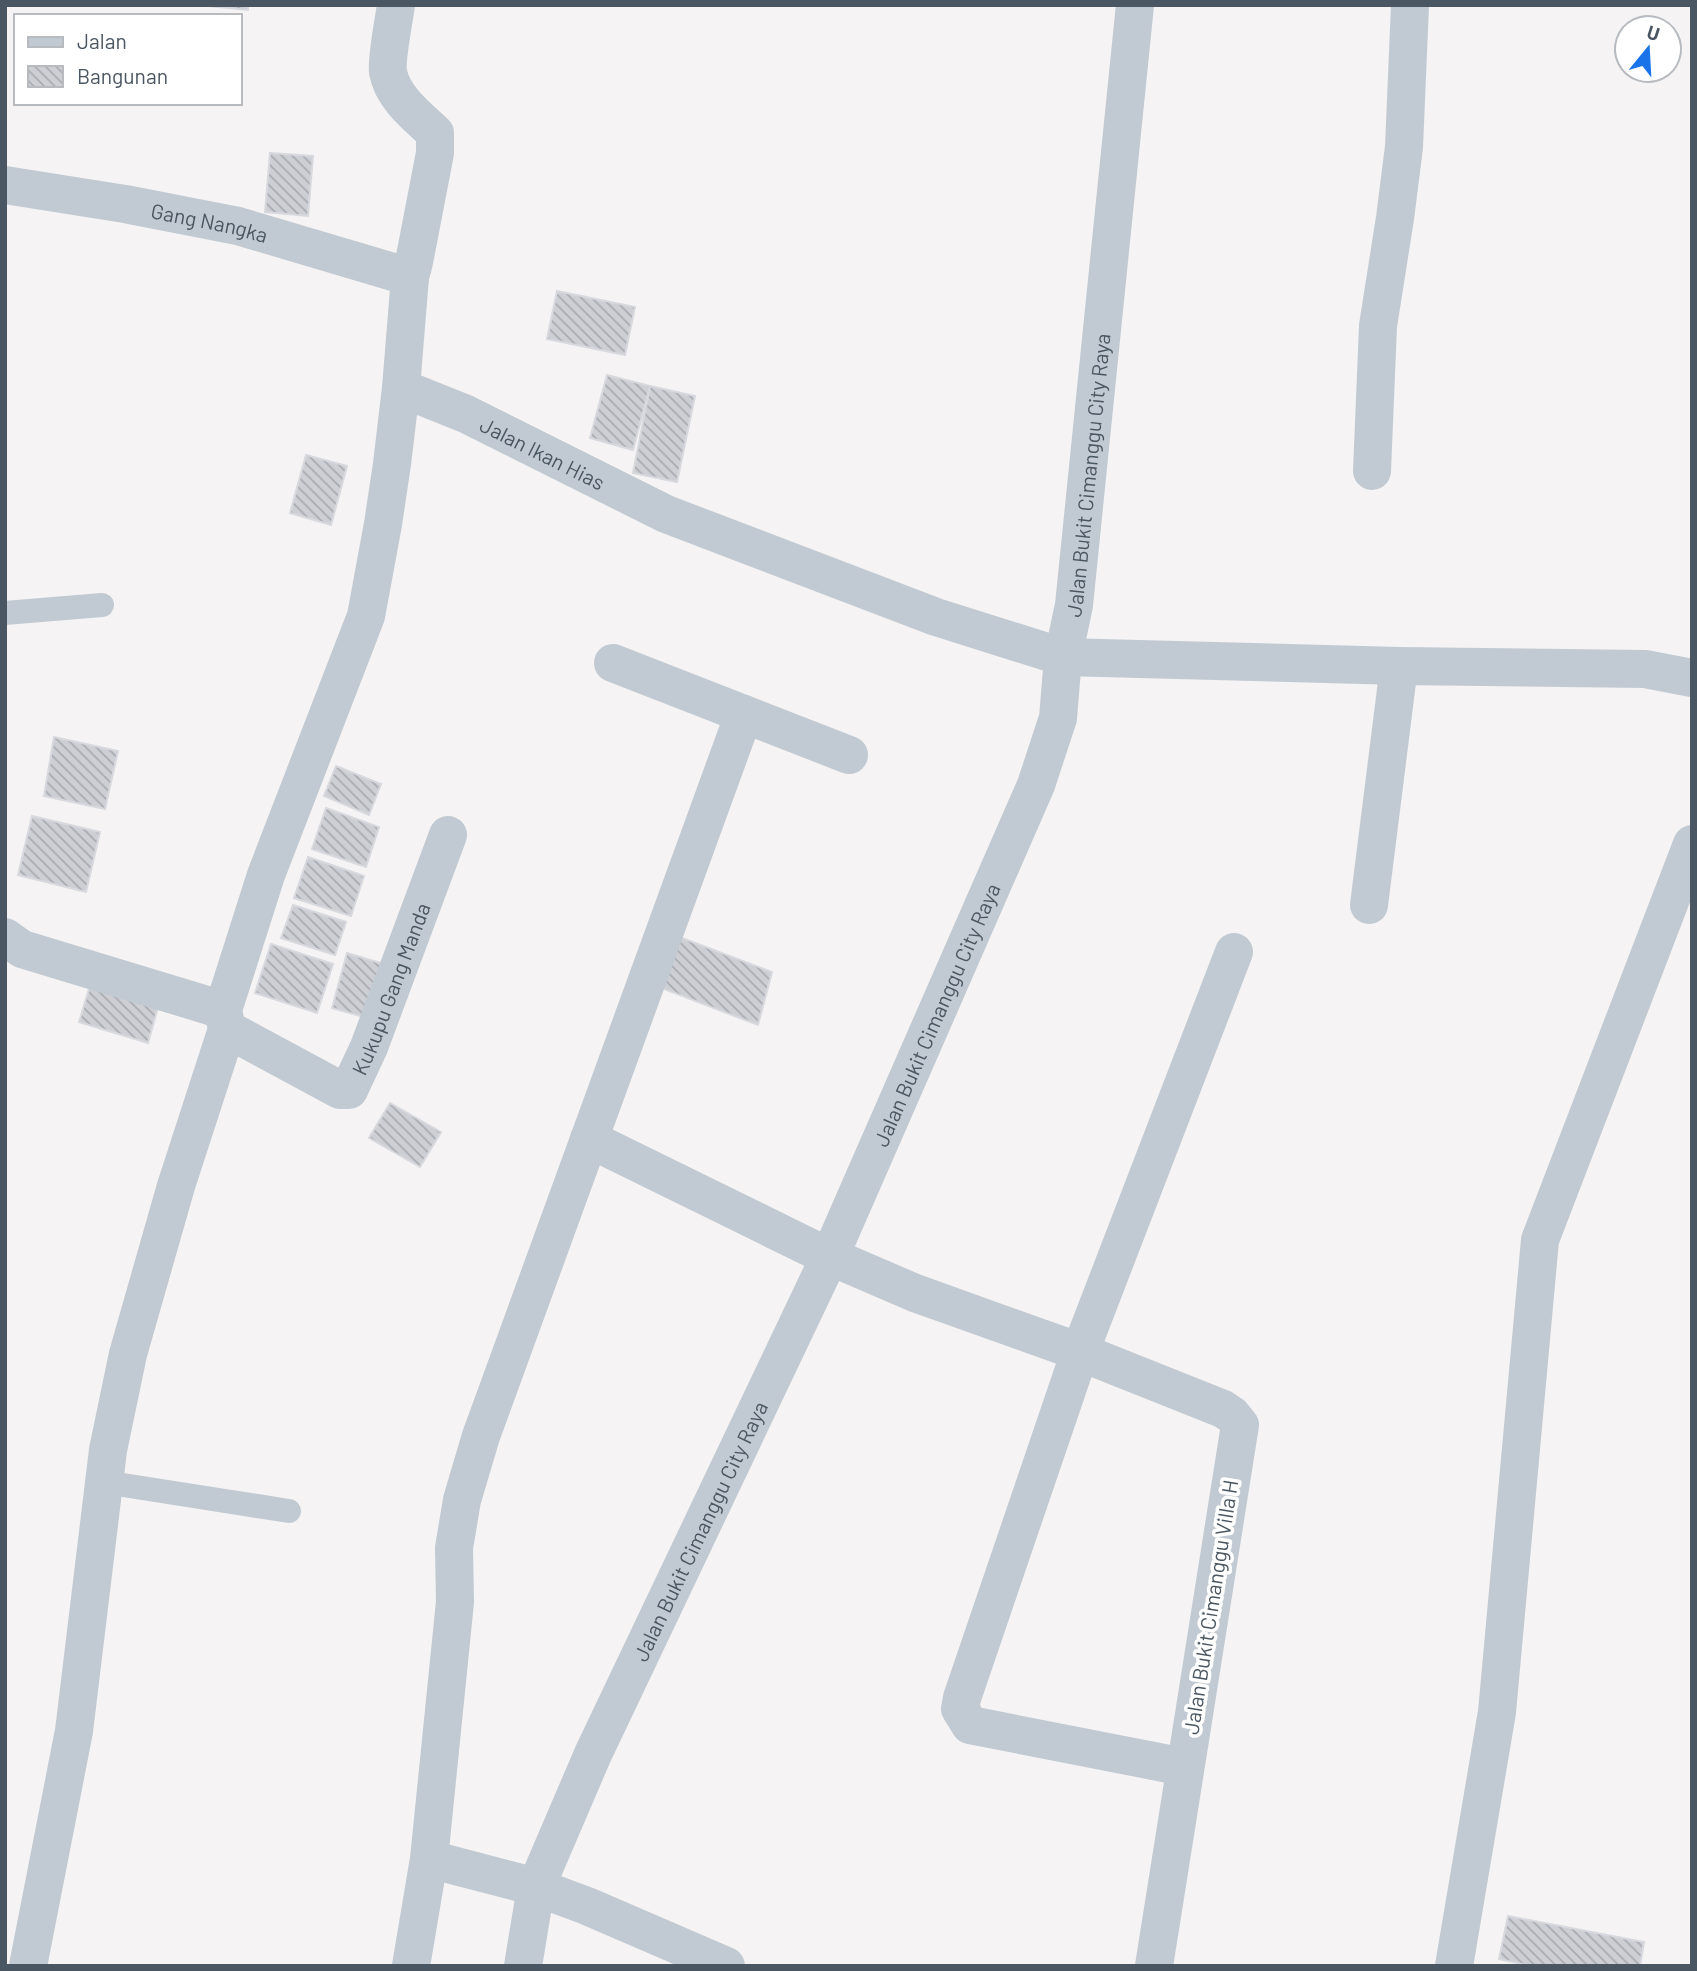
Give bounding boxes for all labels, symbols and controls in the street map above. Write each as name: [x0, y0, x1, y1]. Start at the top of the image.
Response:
legend: [14, 14, 242, 105]
north arrow: [1613, 14, 1683, 84]
text: U: [1644, 20, 1663, 45]
text: Jalan: [77, 28, 127, 53]
text: Bangunan: [77, 63, 168, 88]
street label: Gang Nangka: [149, 197, 271, 247]
street label: Jalan Bukit Cimanggu City Raya: [1059, 332, 1114, 619]
street label: Jalan Ikan Hias: [477, 411, 609, 494]
street label: Jalan Bukit Cimanggu City Raya: [867, 879, 1004, 1150]
street label: Kukupu Gang Manda: [345, 899, 434, 1079]
street label: Jalan Bukit Cimanggu City Raya: [627, 1397, 772, 1665]
street label: Jalan Bukit Cimanggu Villa H: [1178, 1478, 1242, 1736]

